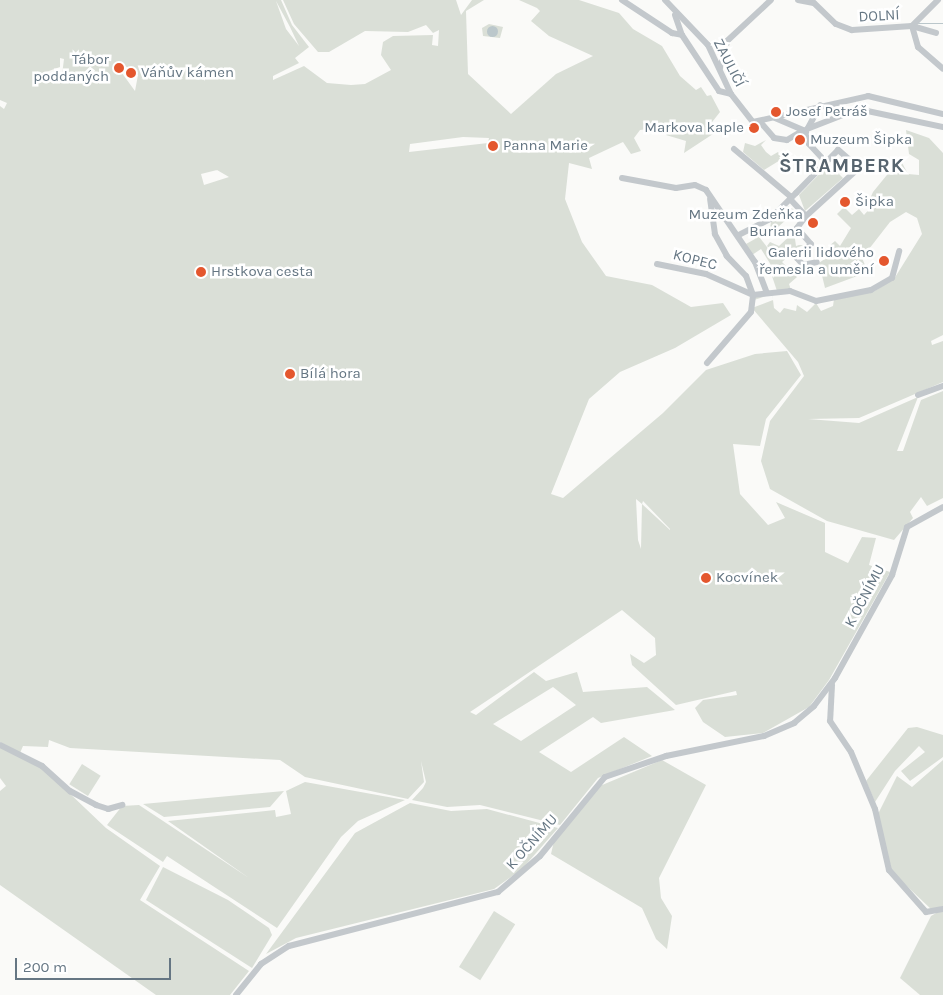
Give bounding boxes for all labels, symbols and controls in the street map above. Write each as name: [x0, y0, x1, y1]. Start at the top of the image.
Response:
street label: DOLNÍ: [858, 6, 900, 26]
street label: ZAULIČÍ: [709, 36, 749, 90]
place label: Tábor poddaných: [33, 50, 109, 85]
marker: Tábor poddaných: [113, 62, 125, 74]
place label: Váňův kámen: [141, 64, 234, 82]
marker: Váňův kámen: [125, 67, 137, 79]
place label: Josef Petráš: [786, 103, 868, 121]
marker: Josef Petráš: [770, 106, 782, 118]
place label: Markova kaple: [644, 119, 744, 137]
marker: Markova kaple: [748, 122, 760, 134]
place label: Muzeum Šipka: [810, 131, 912, 149]
marker: Muzeum Šipka: [794, 134, 806, 146]
place label: Panna Marie: [503, 137, 588, 155]
marker: Panna Marie: [487, 140, 499, 152]
district label: ŠTRAMBERK: [778, 153, 906, 177]
place label: Šipka: [855, 193, 894, 211]
marker: Šipka: [839, 196, 851, 208]
place label: Muzeum Zdeňka Buriana: [688, 205, 803, 240]
marker: Muzeum Zdeňka Buriana: [807, 217, 819, 229]
place label: Galerii lidového řemesla a umění: [759, 243, 874, 278]
street label: KOPEC: [671, 246, 719, 274]
marker: Galerii lidového řemesla a umění: [878, 255, 890, 267]
place label: Hrstkova cesta: [211, 263, 313, 281]
marker: Hrstkova cesta: [195, 266, 207, 278]
place label: Bílá hora: [300, 365, 361, 383]
marker: Bílá hora: [284, 368, 296, 380]
street label: K OČNÍMU: [841, 562, 889, 630]
place label: Kocvínek: [716, 569, 778, 587]
marker: Kocvínek: [700, 572, 712, 584]
street label: K OČNÍMU: [502, 811, 562, 873]
scale bar: [18, 948, 174, 980]
text: 200 m: [23, 958, 67, 976]

